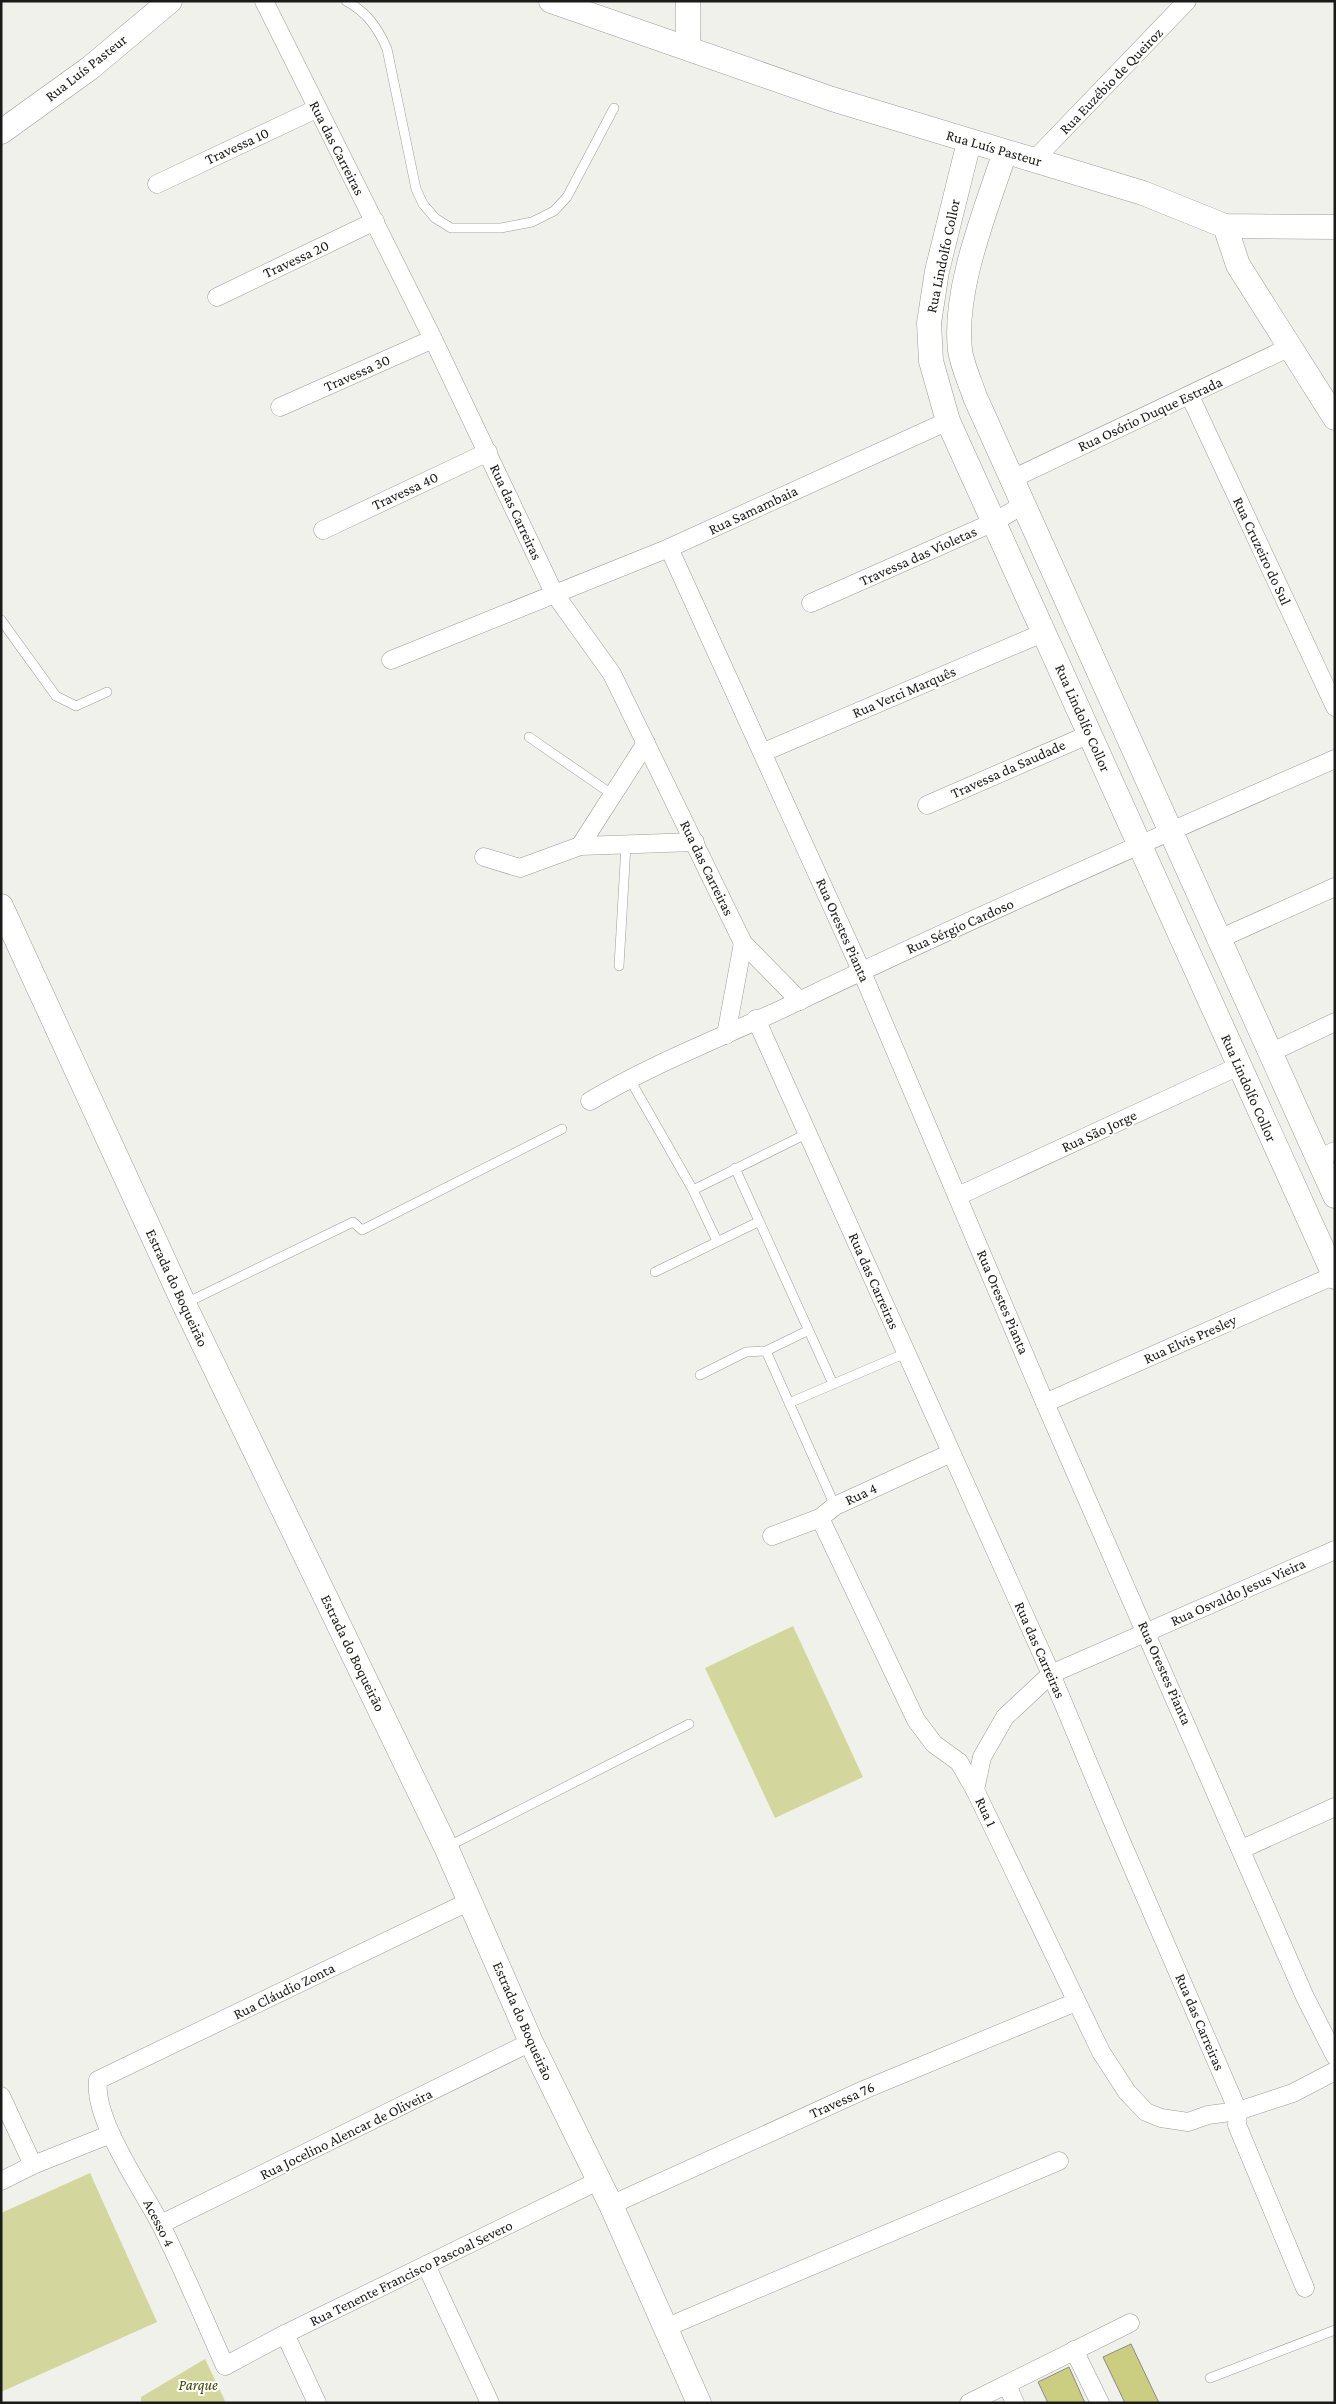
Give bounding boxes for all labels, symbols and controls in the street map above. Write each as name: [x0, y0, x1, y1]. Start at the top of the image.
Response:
street label: Rua Euzébio de Queiroz: [1056, 25, 1166, 137]
street label: Rua Luís Pasteur: [42, 31, 130, 105]
street label: Rua das Carreiras: [306, 98, 368, 198]
street label: Travessa 10: [203, 124, 271, 168]
street label: Rua Luís Pasteur: [944, 127, 1044, 169]
street label: Rua Lindolfo Collor: [923, 197, 963, 314]
street label: Travessa 20: [261, 237, 331, 281]
street label: Travessa 30: [322, 351, 392, 395]
street label: Rua Osório Duque Estrada: [1075, 373, 1225, 455]
street label: Rua das Carreiras: [487, 462, 545, 563]
street label: Travessa 40: [369, 469, 441, 513]
street label: Rua Samambaia: [706, 482, 800, 538]
street label: Rua Cruzeiro do Sul: [1230, 495, 1294, 608]
street label: Travessa das Violetas: [857, 523, 979, 589]
street label: Rua Lindolfo Collor: [1052, 662, 1114, 775]
street label: Rua Verci Marquês: [850, 663, 959, 722]
street label: Travessa da Saudade: [948, 736, 1068, 802]
street label: Rua das Carreiras: [677, 818, 737, 918]
street label: Rua Orestes Pianta: [813, 876, 873, 984]
street label: Rua Sérgio Cardoso: [904, 895, 1016, 958]
street label: Rua Lindolfo Collor: [1218, 1032, 1280, 1145]
street label: Rua São Jorge: [1059, 1107, 1140, 1156]
street label: Estrada do Boqueirão: [142, 1227, 211, 1350]
street label: Rua das Carreiras: [846, 1230, 902, 1332]
street label: Rua Orestes Pianta: [974, 1247, 1032, 1357]
street label: Rua Elvis Presley: [1141, 1311, 1239, 1368]
street label: Rua 4: [842, 1480, 880, 1508]
street label: Rua Osvaldo Jesus Vieira: [1168, 1555, 1308, 1630]
street label: Estrada do Boqueirão: [317, 1592, 388, 1714]
street label: Rua das Carreiras: [1012, 1599, 1068, 1701]
street label: Rua Orestes Pianta: [1135, 1619, 1195, 1727]
street label: Rua 1: [972, 1795, 1000, 1829]
street label: Estrada do Boqueirão: [489, 1959, 556, 2083]
street label: Rua Cláudio Zonta: [231, 1960, 337, 2022]
street label: Rua das Carreiras: [1172, 1971, 1228, 2073]
street label: Travessa 76: [807, 2079, 877, 2121]
street label: Rua Jocelino Alencar de Oliveira: [257, 2085, 435, 2184]
street label: Acesso 4: [140, 2197, 178, 2249]
street label: Rua Tenente Francisco Pascoal Severo: [307, 2217, 515, 2329]
park label: Parque: [178, 2377, 218, 2394]

